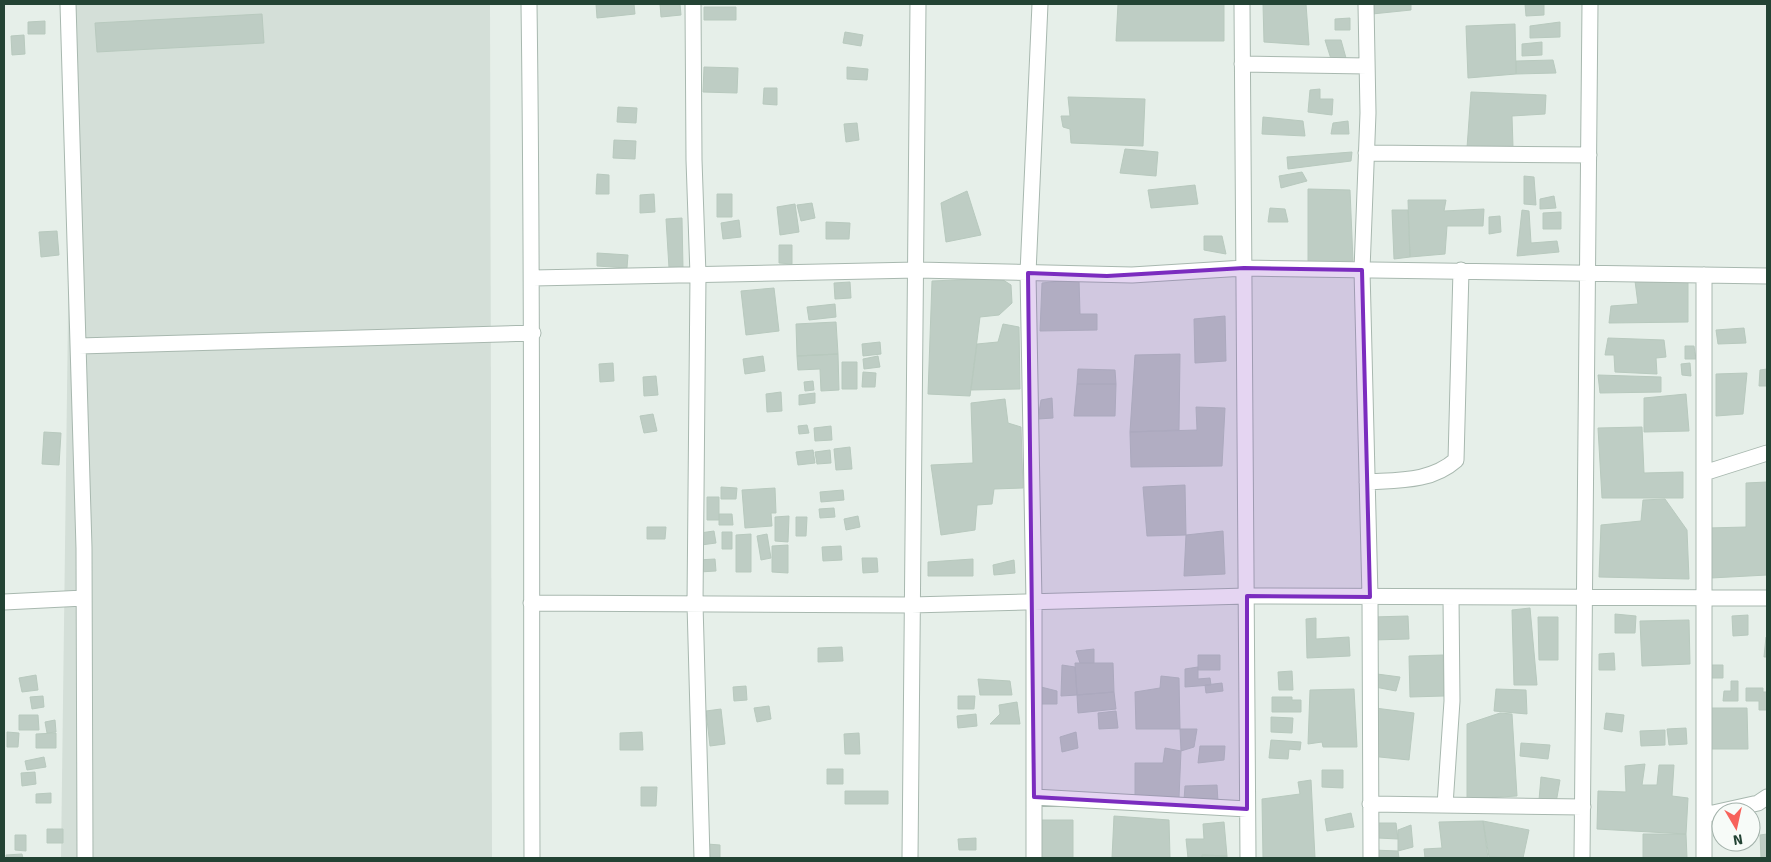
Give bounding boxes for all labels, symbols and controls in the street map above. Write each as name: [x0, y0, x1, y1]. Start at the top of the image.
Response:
north arrow: [1711, 802, 1761, 852]
text: N: [1732, 830, 1744, 849]

